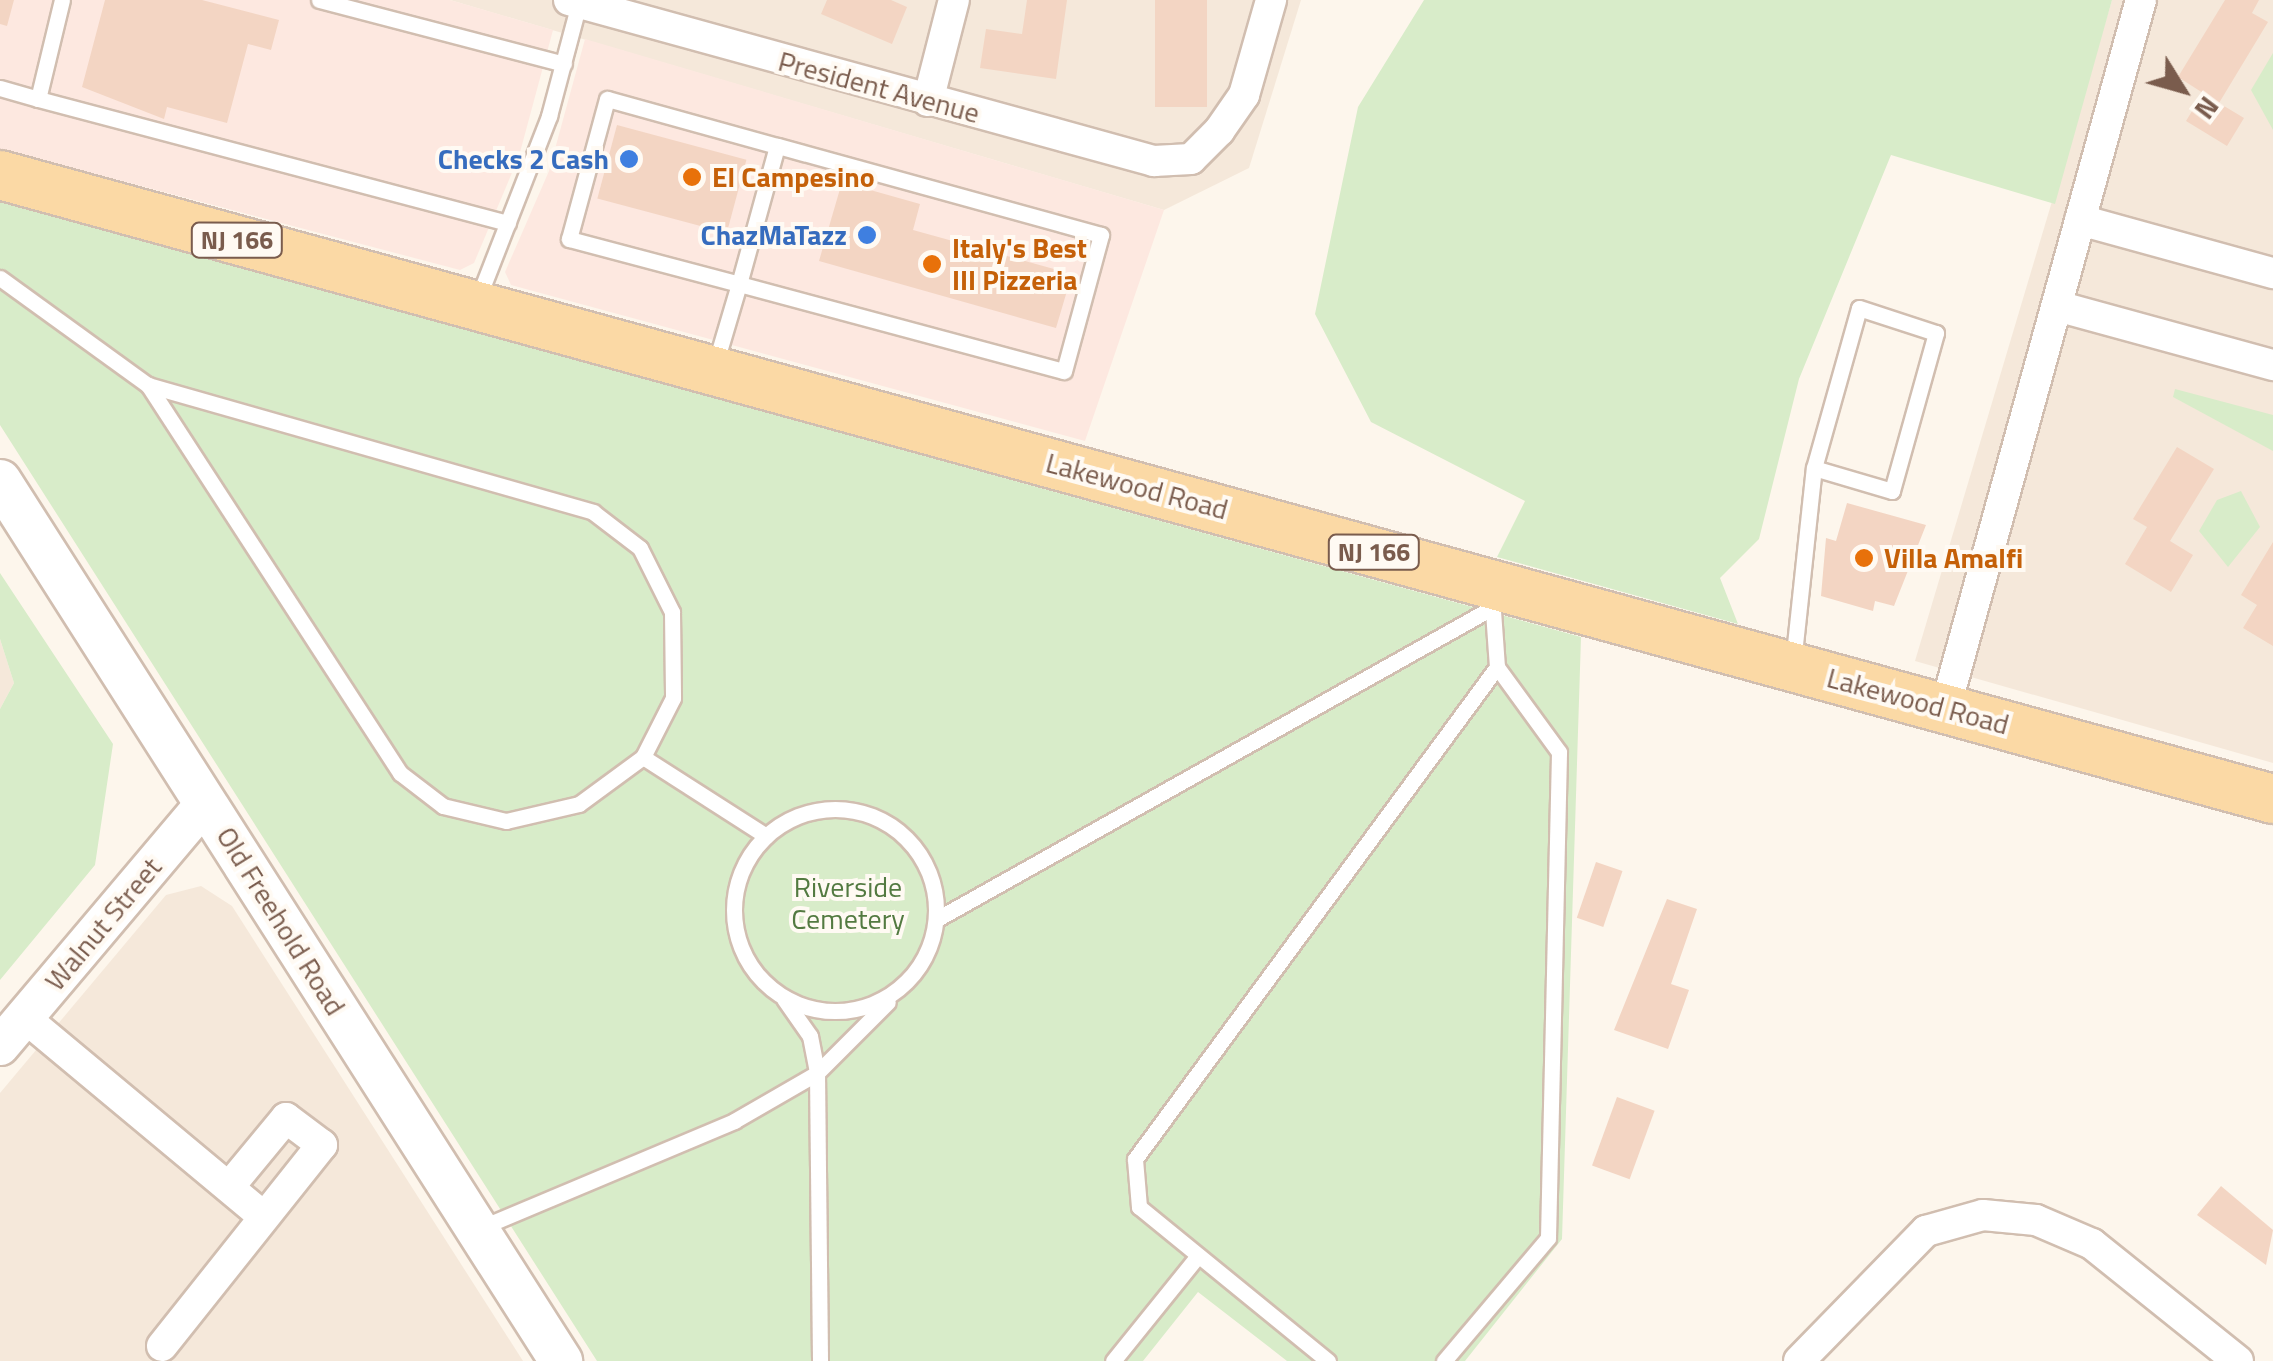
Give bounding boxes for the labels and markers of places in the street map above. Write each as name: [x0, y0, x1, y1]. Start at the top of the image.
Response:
place label: Checks 2 Cash: [438, 142, 609, 176]
marker: Checks 2 Cash: [618, 148, 640, 170]
place label: El Campesino: [712, 160, 875, 194]
marker: El Campesino: [681, 166, 703, 188]
place label: ChazMaTazz: [700, 218, 847, 252]
marker: ChazMaTazz: [856, 224, 878, 246]
place label: Italy's Best III Pizzeria: [952, 231, 1087, 297]
marker: Italy's Best III Pizzeria: [921, 253, 943, 275]
place label: Villa Amalfi: [1884, 541, 2023, 575]
marker: Villa Amalfi: [1853, 547, 1875, 569]

